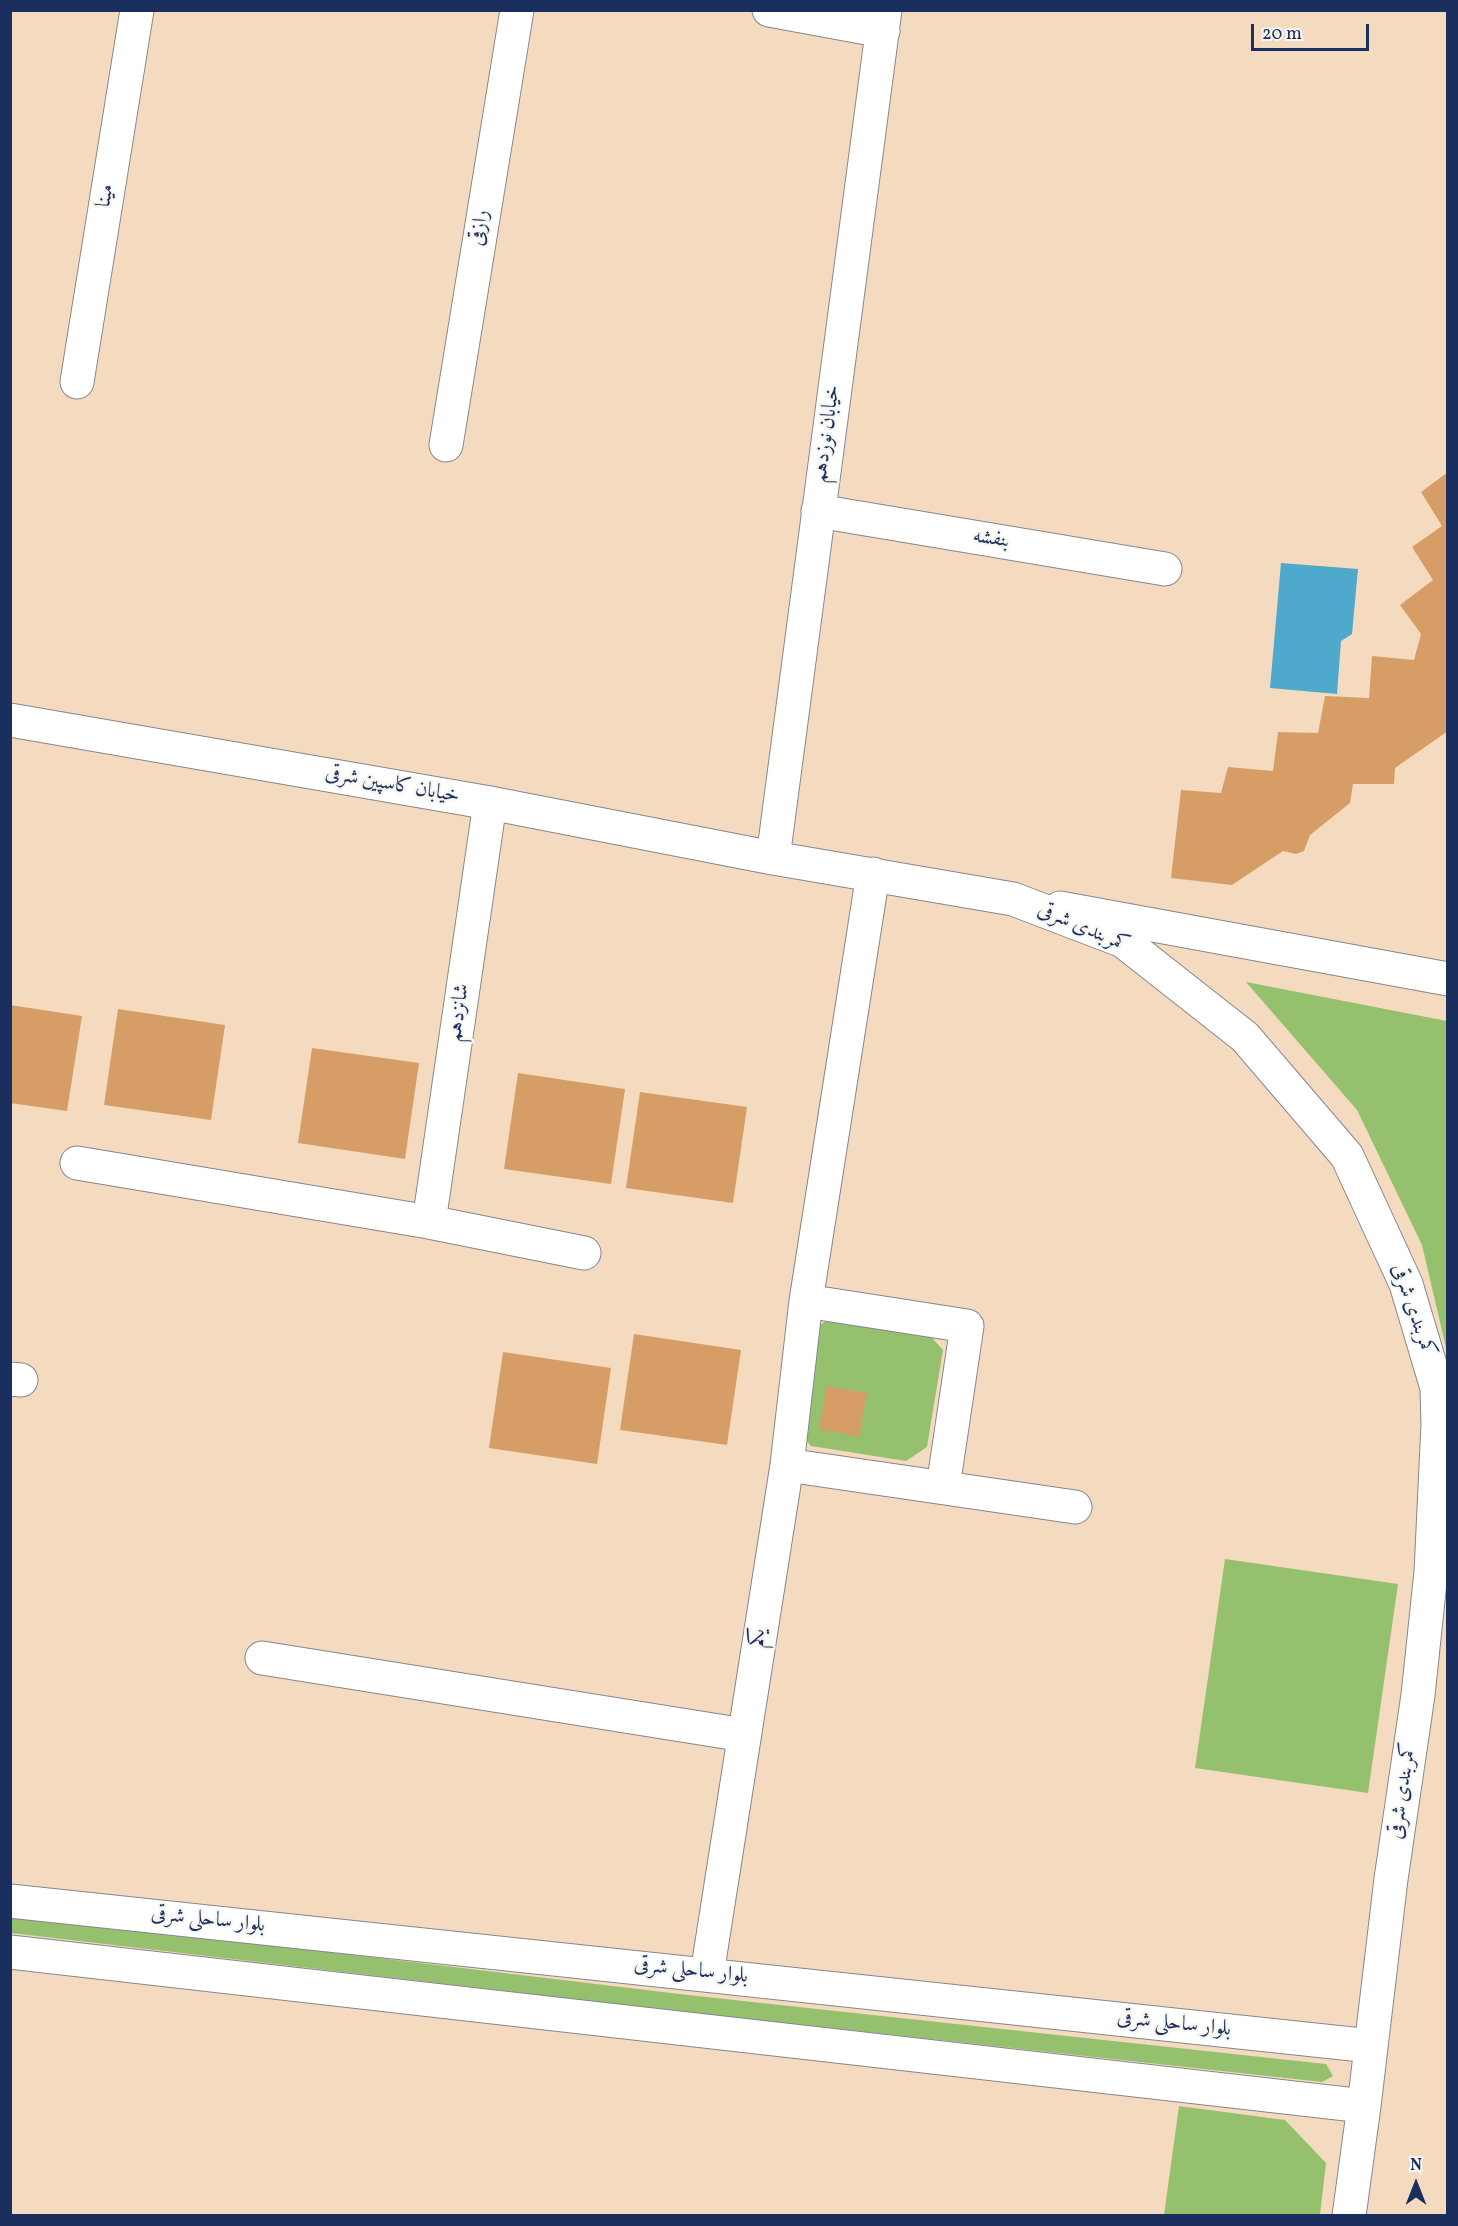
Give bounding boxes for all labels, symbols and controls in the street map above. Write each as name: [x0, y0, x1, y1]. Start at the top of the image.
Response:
scale bar: [1254, 12, 1372, 50]
text: 20 m: [1262, 22, 1302, 47]
street label: مینا: [93, 183, 121, 209]
street label: رازقی: [466, 208, 496, 248]
street label: خیابان نوزدهم: [809, 384, 847, 484]
street label: بنفشه: [971, 525, 1011, 555]
street label: خیابان کاسپین شرقی: [323, 762, 461, 810]
street label: کمربندی شرقی: [1033, 898, 1133, 960]
street label: شانزدهم: [443, 982, 477, 1044]
street label: کمربندی شرقی: [1384, 1261, 1440, 1361]
street label: یکم: [745, 1627, 773, 1649]
street label: کمربندی شرقی: [1385, 1741, 1423, 1841]
street label: بلوار ساحلی شرقی: [150, 1902, 266, 1940]
street label: بلوار ساحلی شرقی: [633, 1953, 749, 1991]
street label: بلوار ساحلی شرقی: [1116, 2006, 1232, 2044]
north arrow: [1386, 2154, 1446, 2214]
text: N: [1410, 2155, 1422, 2177]

